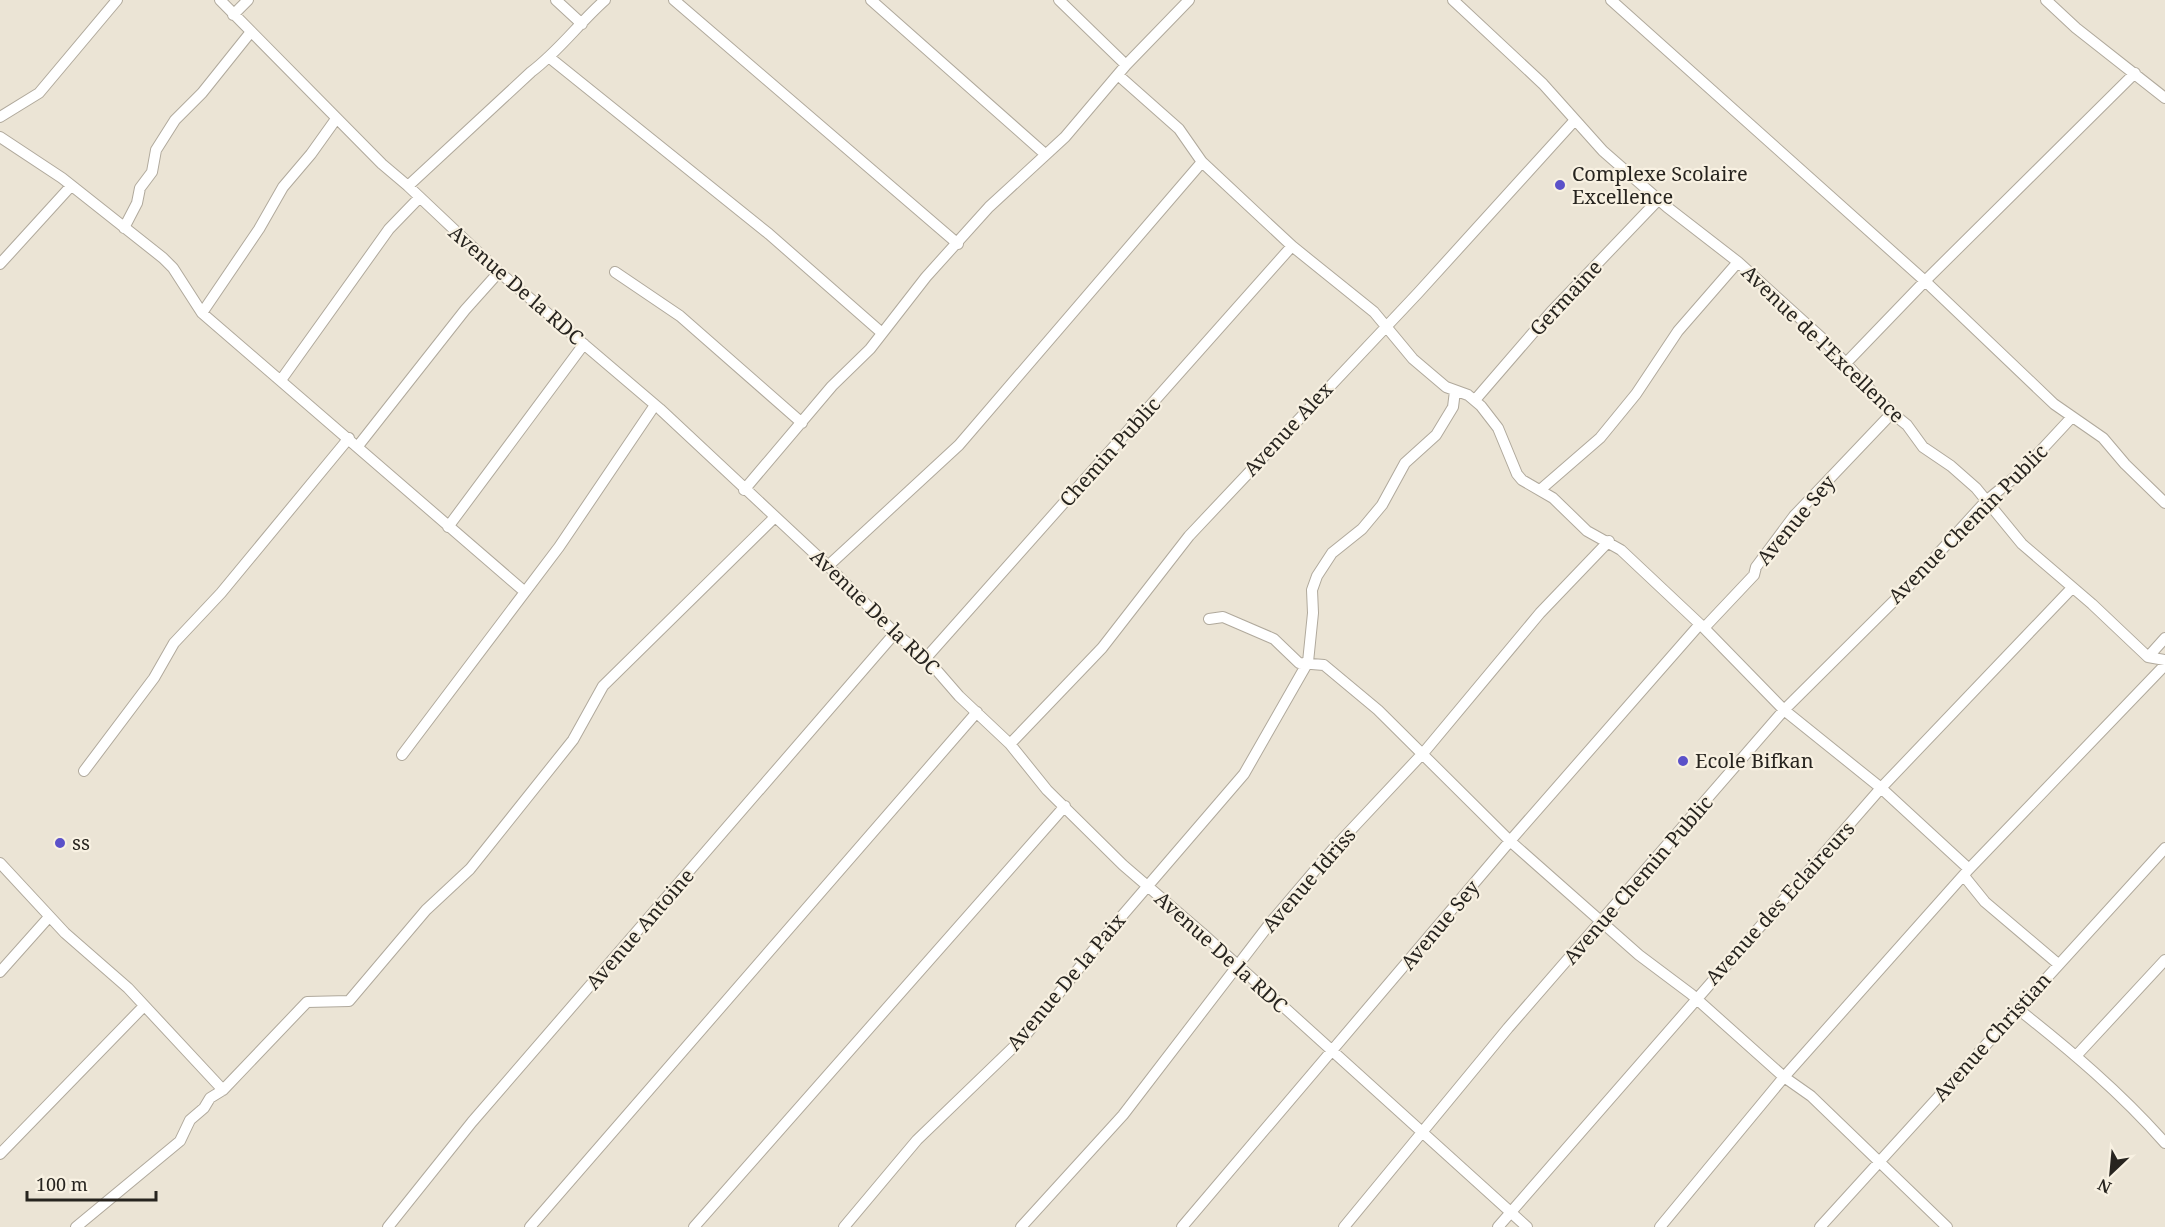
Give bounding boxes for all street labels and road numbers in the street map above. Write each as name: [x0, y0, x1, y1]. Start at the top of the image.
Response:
street label: Avenue De la RDC: [443, 219, 589, 350]
street label: Germaine: [1524, 254, 1608, 341]
street label: Avenue de l'Excellence: [1736, 259, 1911, 429]
street label: Avenue Alex: [1237, 376, 1338, 481]
street label: Chemin Public: [1053, 391, 1166, 512]
street label: Avenue Chemin Public: [1882, 438, 2053, 609]
street label: Avenue Sey: [1750, 469, 1842, 570]
street label: Avenue De la RDC: [805, 543, 946, 680]
street label: Avenue Chemin Public: [1557, 789, 1719, 970]
street label: Avenue des Eclaireurs: [1699, 815, 1860, 990]
street label: Avenue Idriss: [1256, 822, 1362, 938]
street label: Avenue Antoine: [579, 862, 700, 995]
street label: Avenue Sey: [1394, 874, 1486, 975]
street label: Avenue De la RDC: [1149, 885, 1293, 1018]
street label: Avenue De la Paix: [1000, 907, 1131, 1056]
street label: Avenue Christian: [1927, 967, 2057, 1107]

